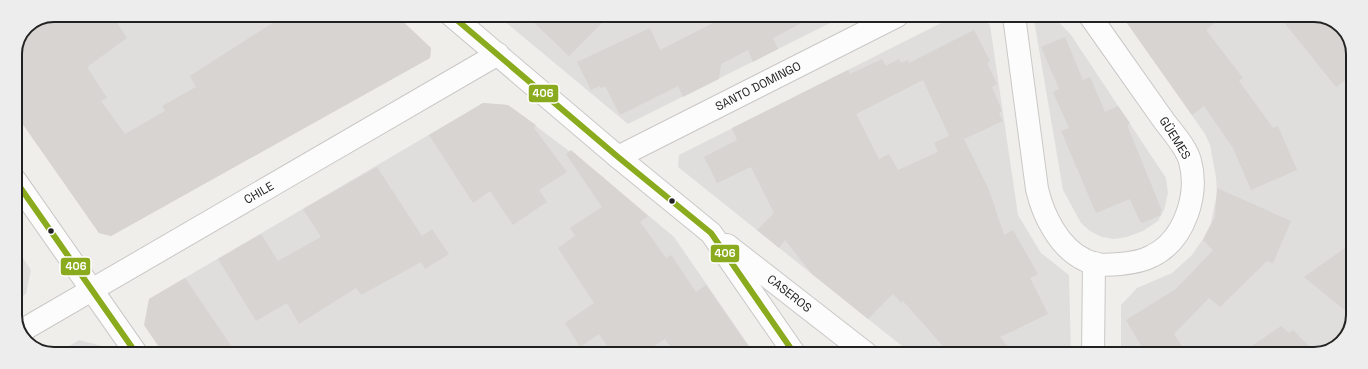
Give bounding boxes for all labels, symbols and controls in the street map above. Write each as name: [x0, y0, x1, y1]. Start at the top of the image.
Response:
street label: SANTO DOMINGO: [713, 58, 804, 115]
line badge: 406: [528, 84, 559, 103]
text: 406: [533, 86, 554, 100]
street label: GÜEMES: [1156, 114, 1194, 162]
street label: CHILE: [241, 178, 277, 208]
unlabelled marker: [667, 196, 677, 206]
unlabelled marker: [46, 226, 56, 236]
line badge: 406: [710, 244, 740, 263]
text: 406: [715, 246, 736, 260]
line badge: 406: [60, 257, 91, 276]
text: 406: [66, 259, 87, 273]
street label: CASEROS: [764, 271, 815, 316]

